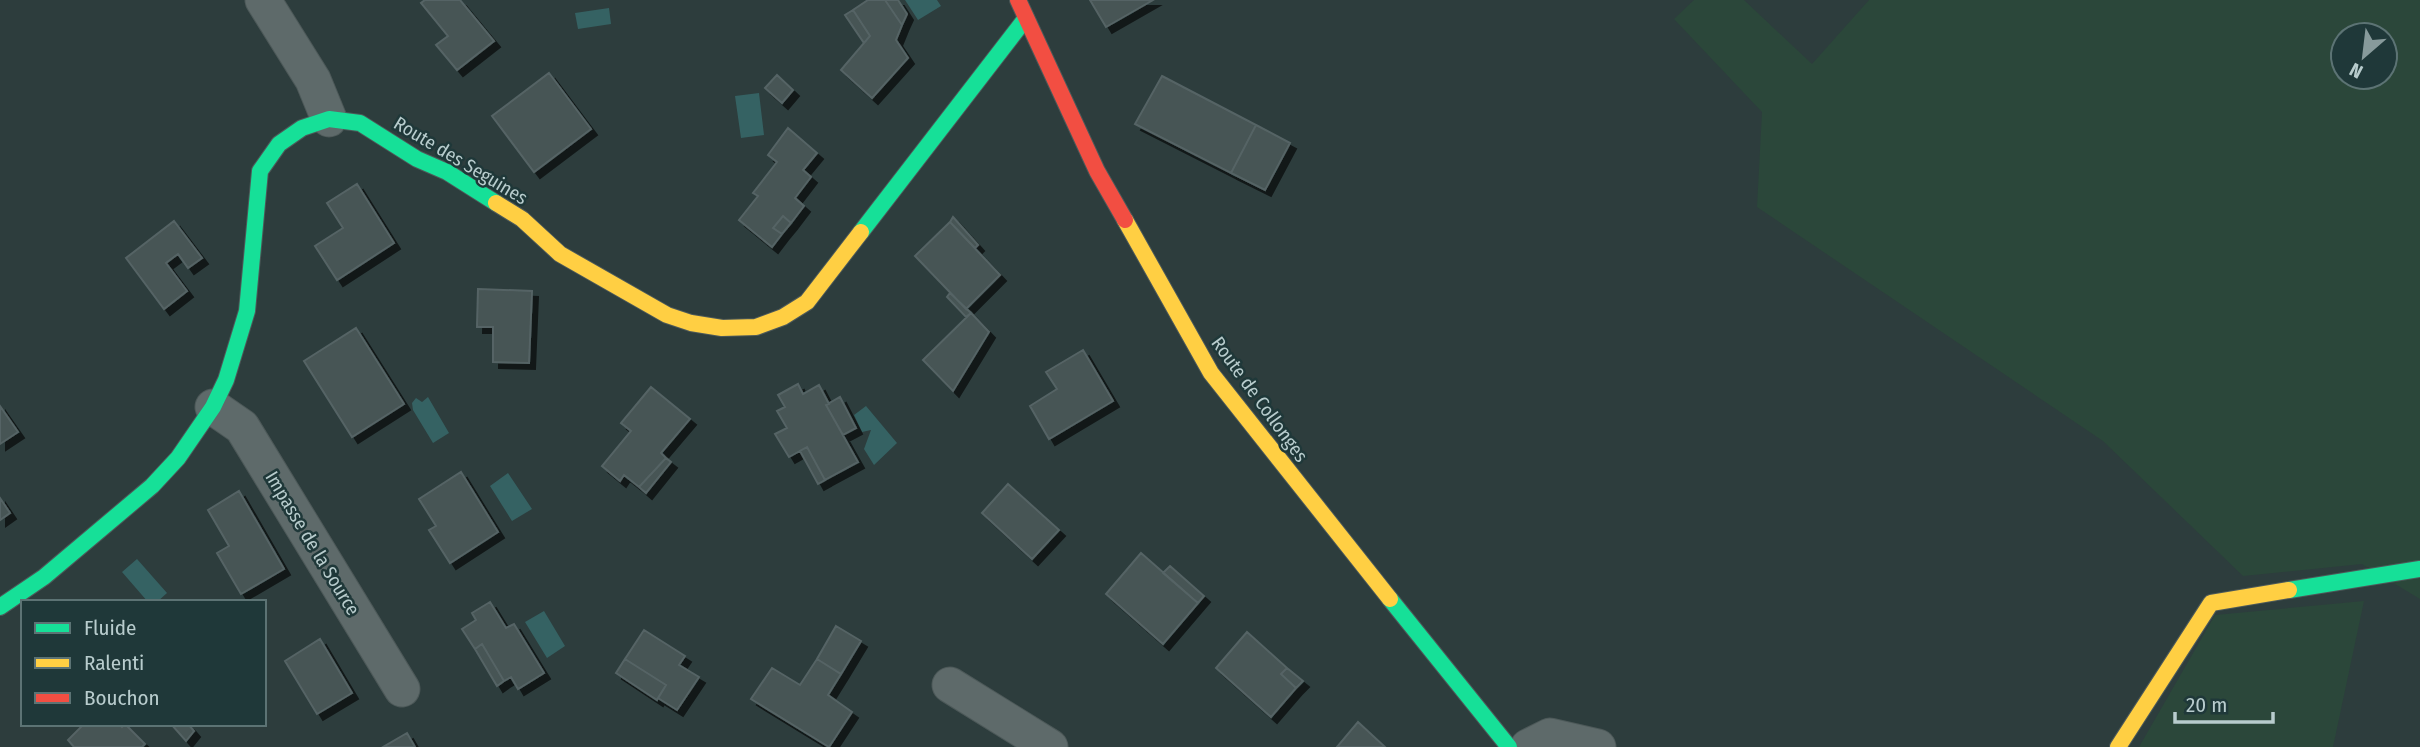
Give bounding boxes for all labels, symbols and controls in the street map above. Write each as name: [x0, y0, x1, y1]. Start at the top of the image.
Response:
north arrow: [2329, 21, 2399, 91]
text: N: [2346, 58, 2367, 83]
street label: Route des Seguines: [390, 112, 532, 209]
street label: Route de Collonges: [1206, 332, 1313, 466]
street label: Impasse de la Source: [260, 467, 365, 619]
legend: [21, 600, 266, 726]
text: Fluide: [84, 615, 136, 641]
text: Ralenti: [84, 650, 144, 676]
scale bar: [2175, 680, 2273, 724]
text: Bouchon: [84, 685, 160, 711]
text: 20 m: [2186, 692, 2227, 718]

